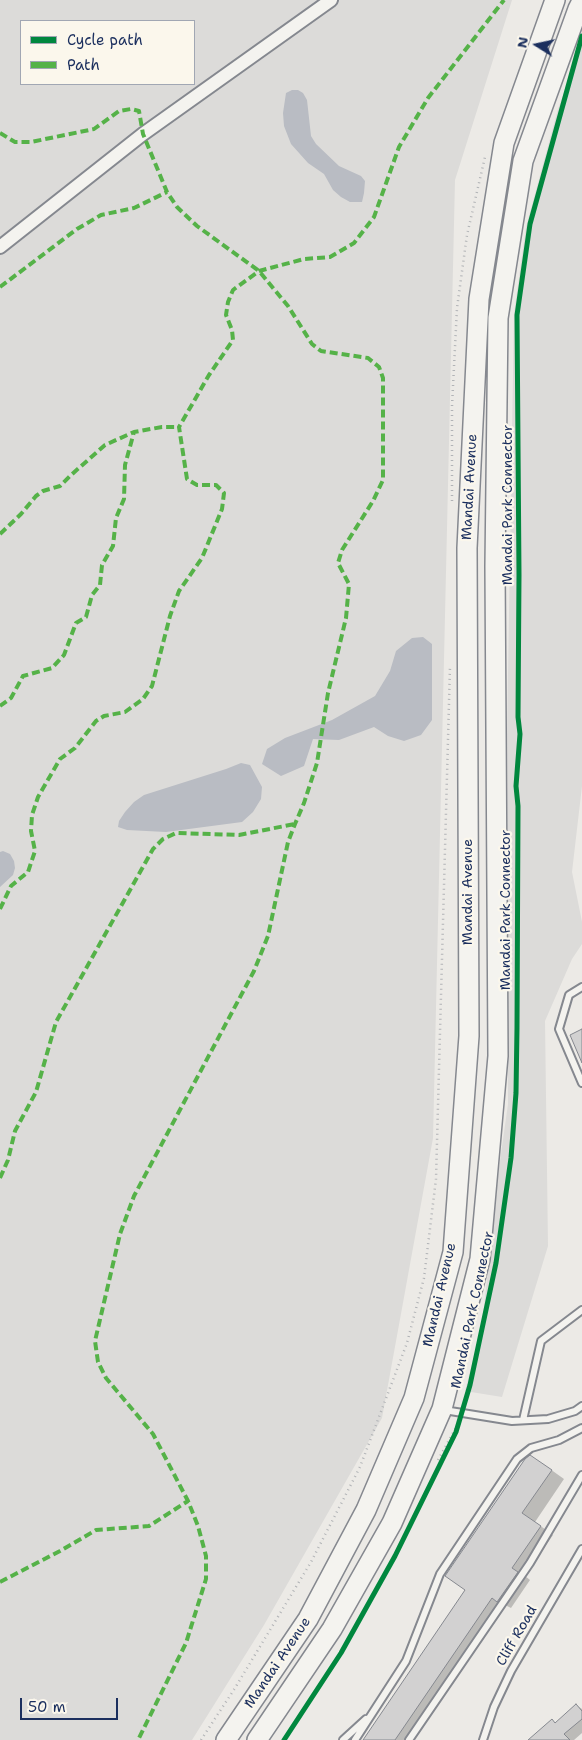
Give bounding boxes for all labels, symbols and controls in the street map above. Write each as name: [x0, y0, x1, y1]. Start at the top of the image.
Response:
legend: [20, 20, 195, 85]
north arrow: [512, 20, 562, 70]
text: Cycle path: [67, 30, 143, 50]
text: N: [512, 35, 532, 49]
text: Path: [67, 55, 100, 75]
street label: Mandai Park Connector: [500, 425, 516, 585]
street label: Mandai Avenue: [459, 433, 481, 541]
street label: Mandai Park Connector: [498, 830, 514, 990]
street label: Mandai Avenue: [460, 839, 476, 945]
street label: Mandai Park Connector: [448, 1230, 498, 1390]
street label: Mandai Avenue: [420, 1241, 460, 1349]
street label: Cliff Road: [493, 1603, 541, 1669]
street label: Mandai Avenue: [241, 1614, 315, 1712]
scale bar: [22, 1688, 120, 1720]
text: 50 m: [28, 1697, 66, 1717]

